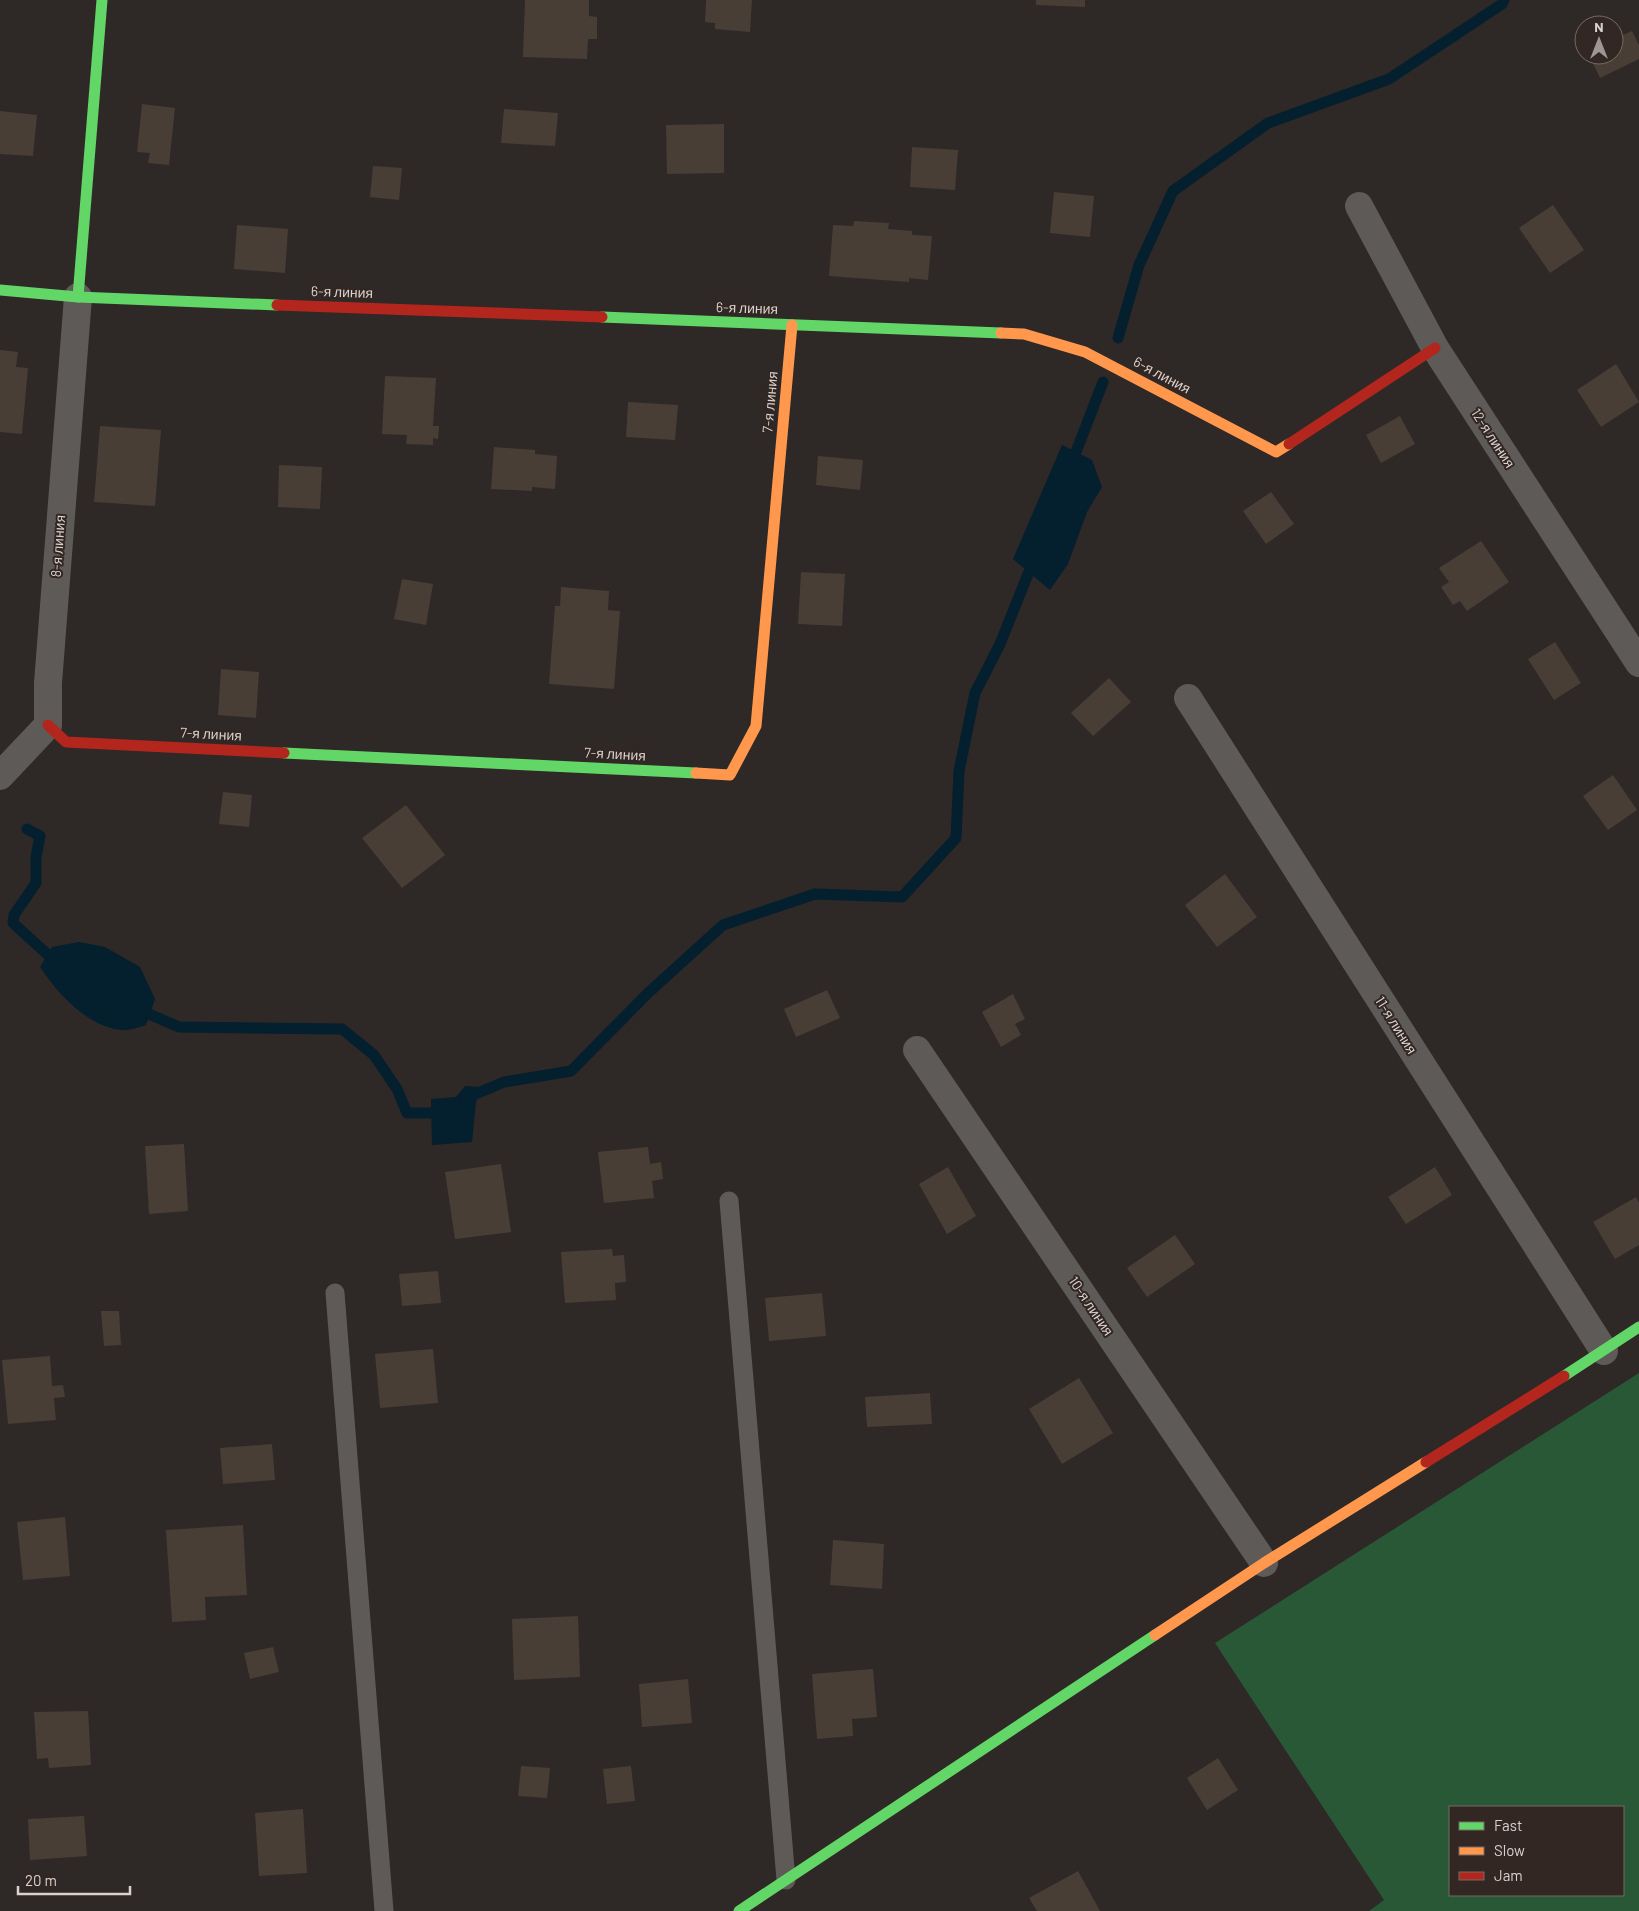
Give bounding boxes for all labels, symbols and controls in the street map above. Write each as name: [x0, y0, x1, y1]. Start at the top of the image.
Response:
north arrow: [1574, 15, 1624, 65]
text: N: [1594, 18, 1604, 35]
street label: 6-я линия: [311, 282, 373, 301]
street label: 6-я линия: [716, 298, 778, 317]
street label: 6-я линия: [1131, 352, 1194, 397]
street label: 7-я линия: [758, 371, 781, 433]
street label: 12-я линия: [1468, 405, 1519, 471]
street label: 8-я линия: [47, 514, 68, 578]
street label: 7-я линия: [180, 723, 242, 744]
street label: 7-я линия: [584, 743, 646, 764]
street label: 11-я линия: [1372, 993, 1421, 1057]
street label: 10-я линия: [1065, 1273, 1117, 1339]
legend: [1449, 1806, 1624, 1896]
text: Fast: [1494, 1816, 1522, 1834]
text: Slow: [1494, 1841, 1525, 1859]
scale bar: [18, 1864, 130, 1896]
text: Jam: [1494, 1866, 1523, 1884]
text: 20 m: [25, 1871, 57, 1889]

